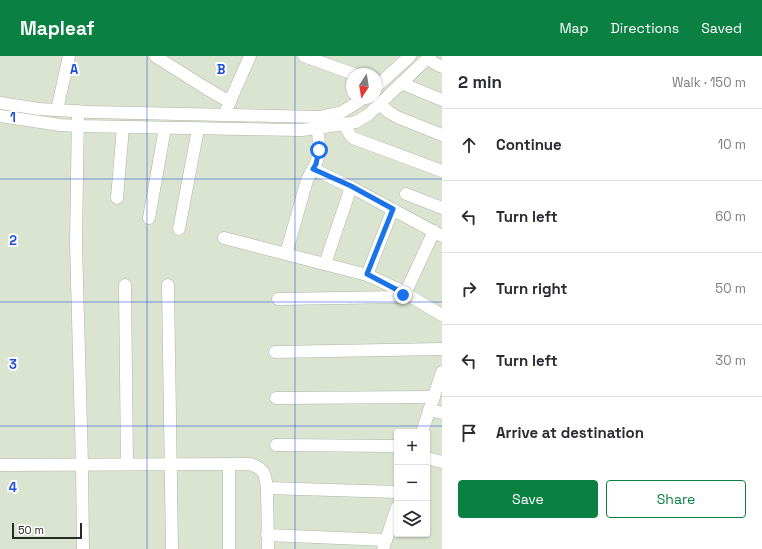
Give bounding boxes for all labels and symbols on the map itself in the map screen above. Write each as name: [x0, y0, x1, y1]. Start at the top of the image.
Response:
text: A: [70, 61, 79, 78]
text: B: [217, 61, 226, 78]
north arrow: [346, 68, 382, 104]
text: 1: [10, 109, 16, 126]
route start: [310, 141, 328, 159]
text: 2: [9, 232, 17, 249]
route end: [394, 286, 412, 304]
text: 3: [9, 356, 17, 373]
text: 4: [9, 479, 17, 496]
scale bar: [12, 521, 82, 540]

